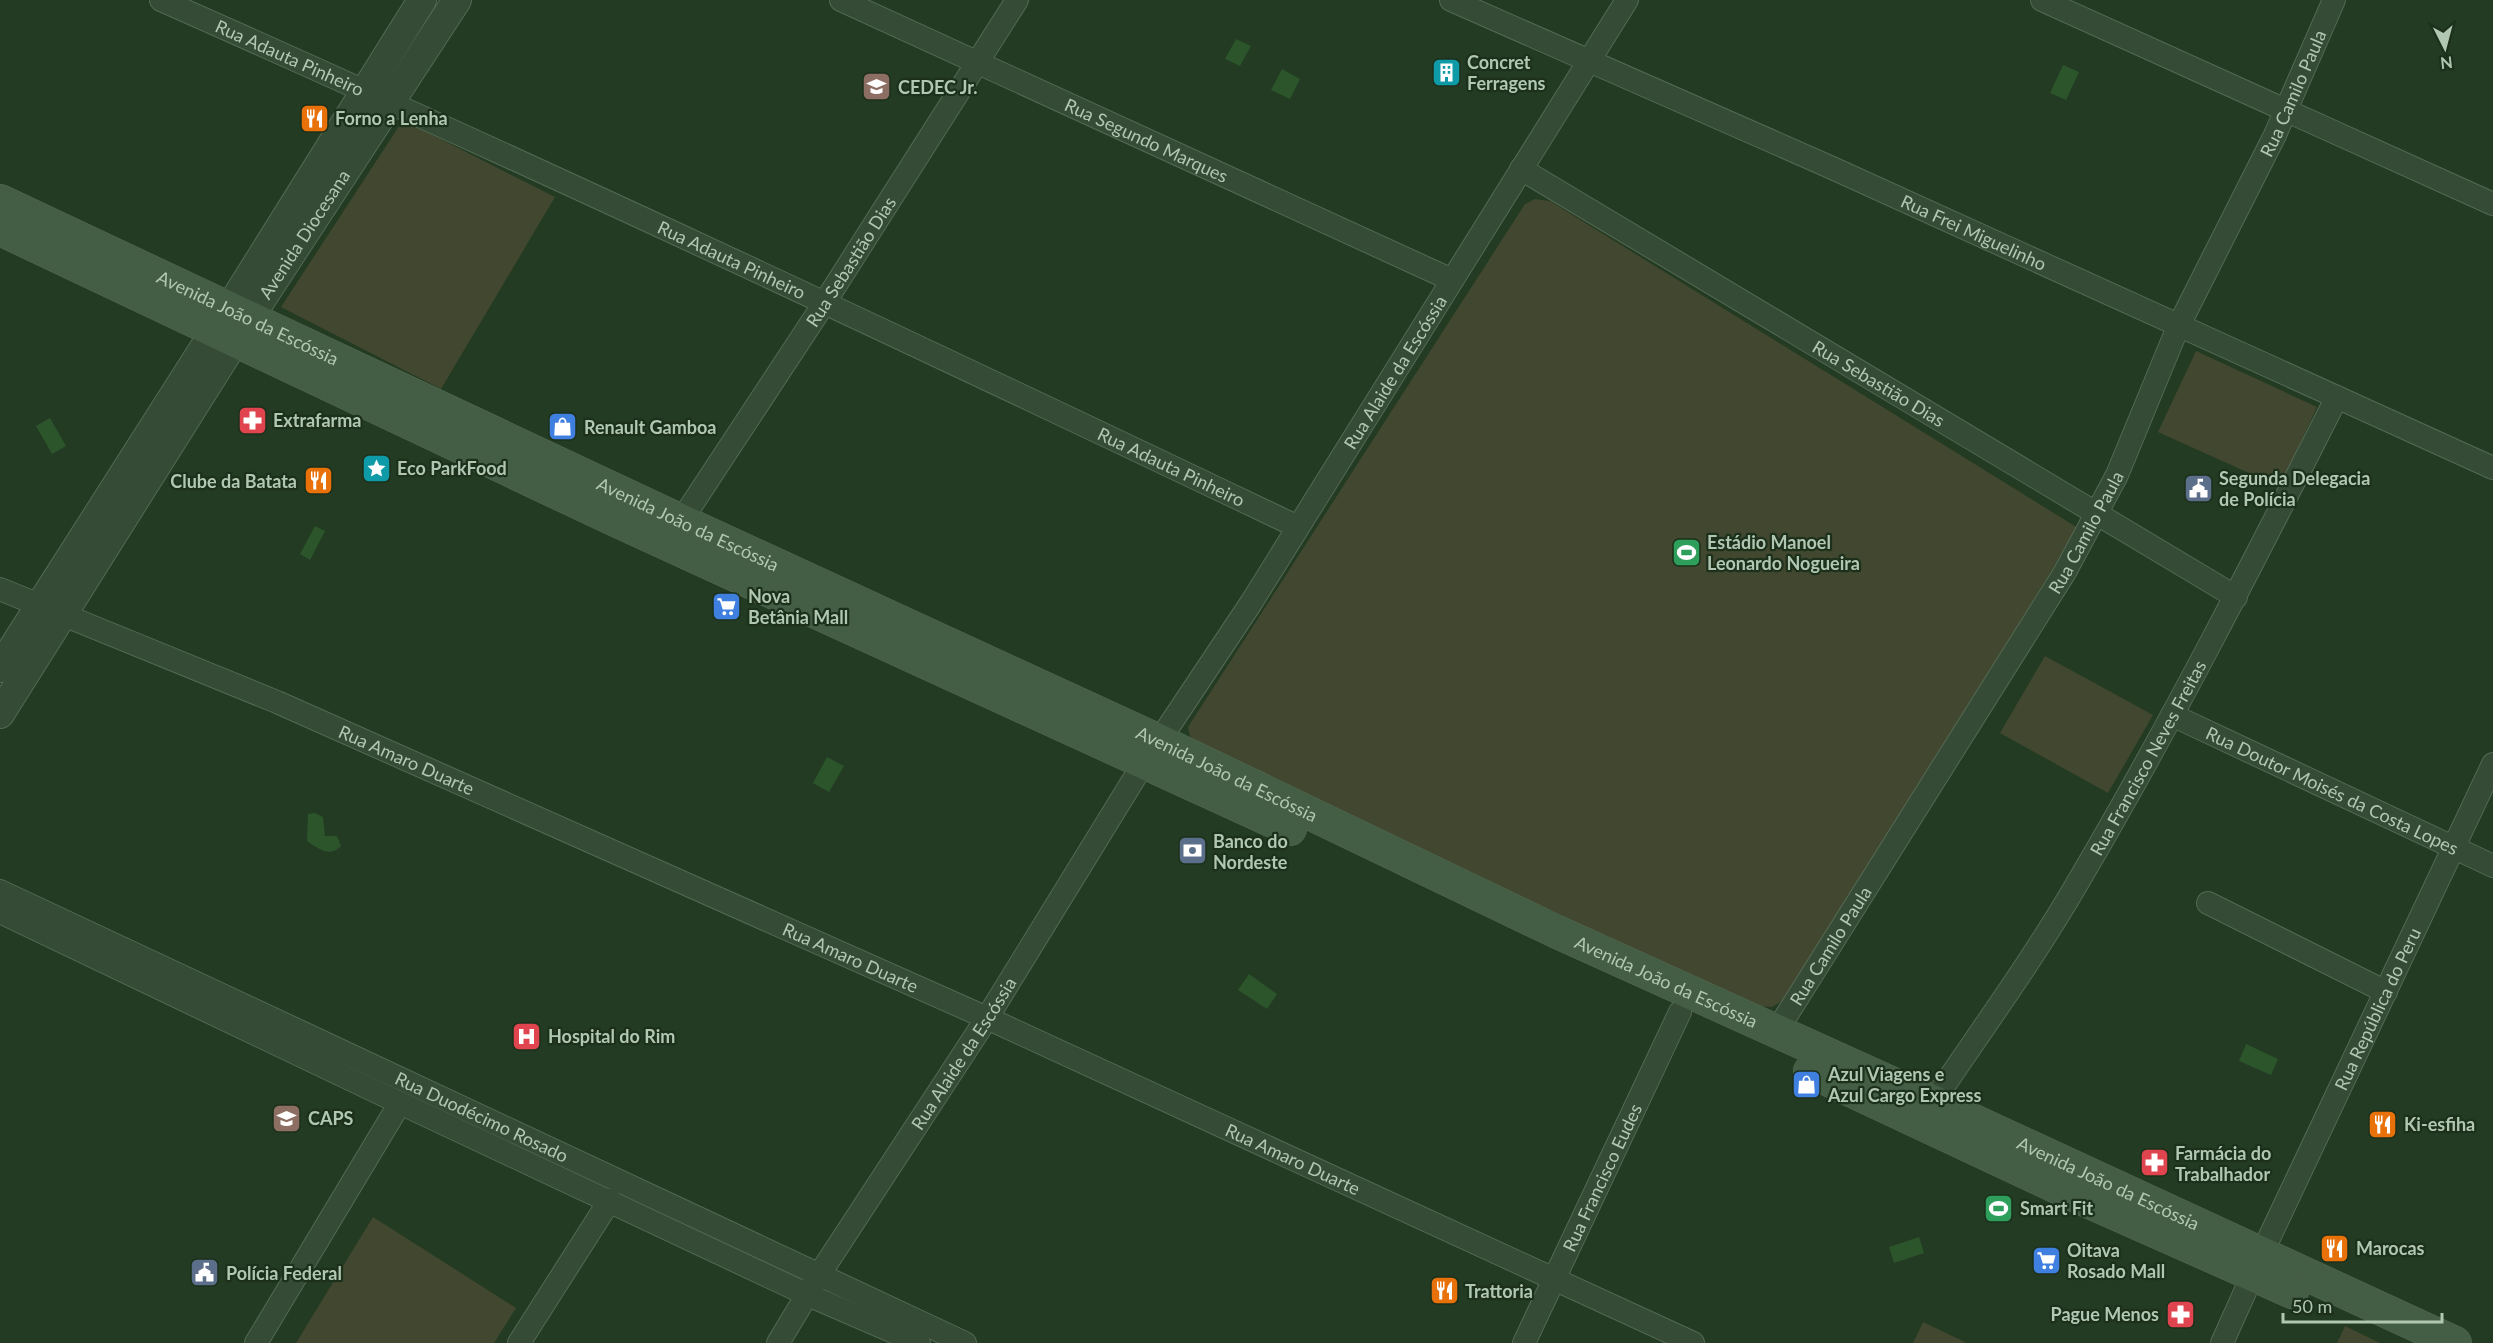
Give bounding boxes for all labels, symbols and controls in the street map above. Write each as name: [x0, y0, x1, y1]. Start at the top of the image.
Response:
street label: Rua Adauta Pinheiro: [212, 15, 367, 100]
north arrow: [2415, 18, 2475, 78]
street label: Rua Camilo Paula: [2255, 26, 2331, 160]
place label: Concret Ferragens: [1467, 51, 1546, 94]
text: N: [2439, 53, 2454, 74]
building icon: Concret Ferragens: [1430, 56, 1462, 88]
school or university icon: CEDEC Jr.: [861, 71, 893, 103]
place label: CEDEC Jr.: [898, 76, 978, 98]
street label: Rua Segundo Marques: [1061, 93, 1232, 187]
restaurant icon: Forno a Lenha: [298, 102, 330, 134]
place label: Forno a Lenha: [335, 107, 448, 129]
street label: Avenida Diocesana: [254, 166, 354, 303]
street label: Rua Frei Miguelinho: [1898, 190, 2050, 275]
street label: Rua Sebastião Dias: [801, 192, 900, 331]
street label: Rua Adauta Pinheiro: [654, 216, 809, 303]
street label: Avenida João da Escóssia: [154, 265, 342, 370]
street label: Rua Alaide da Escóssia: [1339, 291, 1451, 453]
street label: Rua Sebastião Dias: [1809, 335, 1949, 431]
pharmacy icon: Extrafarma: [236, 404, 268, 436]
place label: Extrafarma: [273, 409, 362, 431]
shop icon: Renault Gamboa: [547, 411, 579, 443]
place label: Renault Gamboa: [584, 416, 717, 438]
street label: Rua Adauta Pinheiro: [1094, 422, 1249, 511]
place icon: Eco ParkFood: [360, 452, 392, 484]
place label: Eco ParkFood: [397, 457, 507, 479]
restaurant icon: Clube da Batata: [302, 465, 334, 497]
street label: Rua Camilo Paula: [2043, 467, 2128, 598]
place label: Segunda Delegacia de Polícia: [2219, 467, 2370, 510]
place label: Clube da Batata: [170, 470, 297, 492]
street label: Avenida João da Escóssia: [594, 472, 782, 576]
public building icon: Segunda Delegacia de Polícia: [2182, 472, 2214, 504]
place label: Estádio Manoel Leonardo Nogueira: [1707, 531, 1860, 574]
sports icon: Estádio Manoel Leonardo Nogueira: [1670, 536, 1702, 568]
place label: Nova Betânia Mall: [748, 585, 848, 628]
supermarket icon: Nova Betânia Mall: [711, 590, 743, 622]
street label: Rua Francisco Neves Freitas: [2085, 656, 2211, 859]
street label: Rua Amaro Duarte: [335, 720, 478, 799]
street label: Avenida João da Escóssia: [1133, 721, 1321, 826]
street label: Rua Doutor Moisés da Costa Lopes: [2202, 722, 2462, 859]
place label: Banco do Nordeste: [1213, 830, 1288, 873]
bank icon: Banco do Nordeste: [1176, 835, 1208, 867]
street label: Rua Camilo Paula: [1785, 882, 1876, 1009]
street label: Rua Amaro Duarte: [779, 918, 922, 997]
street label: Rua República do Peru: [2330, 924, 2425, 1094]
street label: Avenida João da Escóssia: [1572, 931, 1761, 1032]
street label: Rua Alaide da Escóssia: [906, 973, 1021, 1134]
hospital icon: Hospital do Rim: [511, 1020, 543, 1052]
place label: Hospital do Rim: [548, 1025, 675, 1047]
place label: Azul Viagens e Azul Cargo Express: [1827, 1063, 1981, 1106]
street label: Rua Duodécimo Rosado: [392, 1067, 572, 1167]
shop icon: Azul Viagens e Azul Cargo Express: [1791, 1068, 1823, 1100]
street label: Rua Francisco Eudes: [1558, 1100, 1646, 1255]
school or university icon: CAPS: [271, 1102, 303, 1134]
place label: CAPS: [308, 1107, 354, 1129]
restaurant icon: Ki-esfiha: [2367, 1108, 2399, 1140]
place label: Ki-esfiha: [2404, 1113, 2475, 1135]
street label: Rua Amaro Duarte: [1222, 1118, 1364, 1199]
street label: Avenida João da Escóssia: [2014, 1132, 2203, 1235]
place label: Farmácia do Trabalhador: [2175, 1142, 2271, 1185]
pharmacy icon: Farmácia do Trabalhador: [2138, 1147, 2170, 1179]
sports icon: Smart Fit: [1983, 1192, 2015, 1224]
place label: Smart Fit: [2020, 1197, 2093, 1219]
restaurant icon: Marocas: [2319, 1232, 2351, 1264]
place label: Marocas: [2356, 1237, 2425, 1259]
place label: Oitava Rosado Mall: [2067, 1239, 2165, 1282]
supermarket icon: Oitava Rosado Mall: [2030, 1244, 2062, 1276]
public building icon: Polícia Federal: [189, 1257, 221, 1289]
place label: Polícia Federal: [226, 1262, 342, 1284]
restaurant icon: Trattoria: [1428, 1275, 1460, 1307]
place label: Trattoria: [1465, 1280, 1533, 1302]
scale bar: [2283, 1286, 2442, 1324]
text: 50 m: [2292, 1295, 2332, 1317]
pharmacy icon: Pague Menos: [2164, 1298, 2196, 1330]
place label: Pague Menos: [2051, 1303, 2159, 1325]

